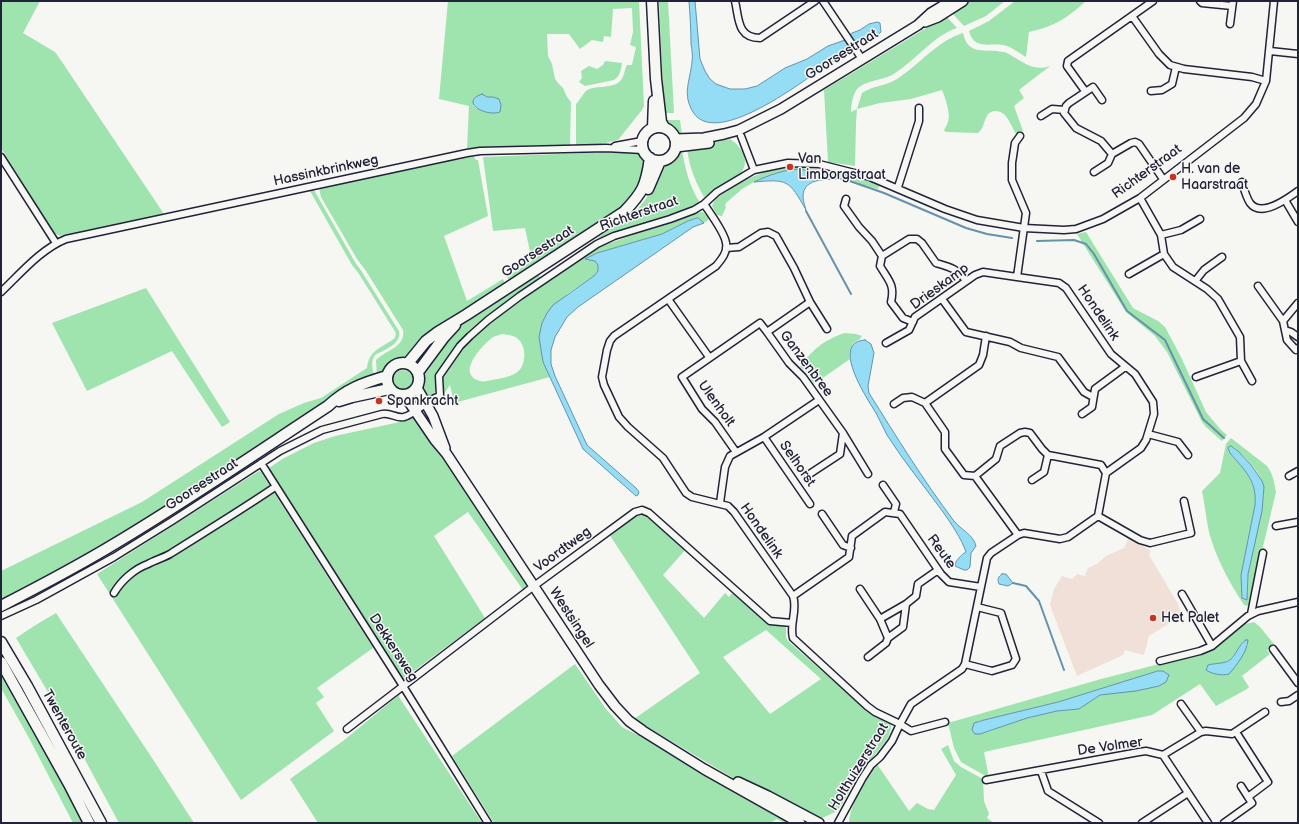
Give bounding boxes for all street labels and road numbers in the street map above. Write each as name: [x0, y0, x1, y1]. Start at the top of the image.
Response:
street label: Goorsestraat: [802, 26, 882, 84]
street label: Richterstraat: [1109, 141, 1185, 203]
street label: Hassinkbrinkweg: [272, 152, 380, 190]
street label: Richterstraat: [598, 193, 680, 235]
street label: Goorsestraat: [499, 222, 577, 282]
street label: Drieskamp: [908, 260, 972, 314]
street label: Hondelink: [1073, 282, 1123, 344]
street label: Ganzenbree: [776, 328, 836, 400]
street label: Ulenholt: [694, 378, 738, 430]
street label: Selhorst: [775, 438, 819, 490]
street label: Goorsestraat: [163, 455, 241, 515]
street label: Hondelink: [736, 500, 786, 562]
street label: Voordtweg: [531, 524, 595, 576]
street label: Reute: [923, 532, 959, 572]
street label: Westsingel: [545, 584, 597, 652]
street label: Dekkersweg: [365, 611, 421, 685]
street label: Twenteroute: [38, 687, 90, 763]
street label: Holthuizerstraat: [825, 720, 893, 814]
street label: De Volmer: [1076, 734, 1144, 760]

